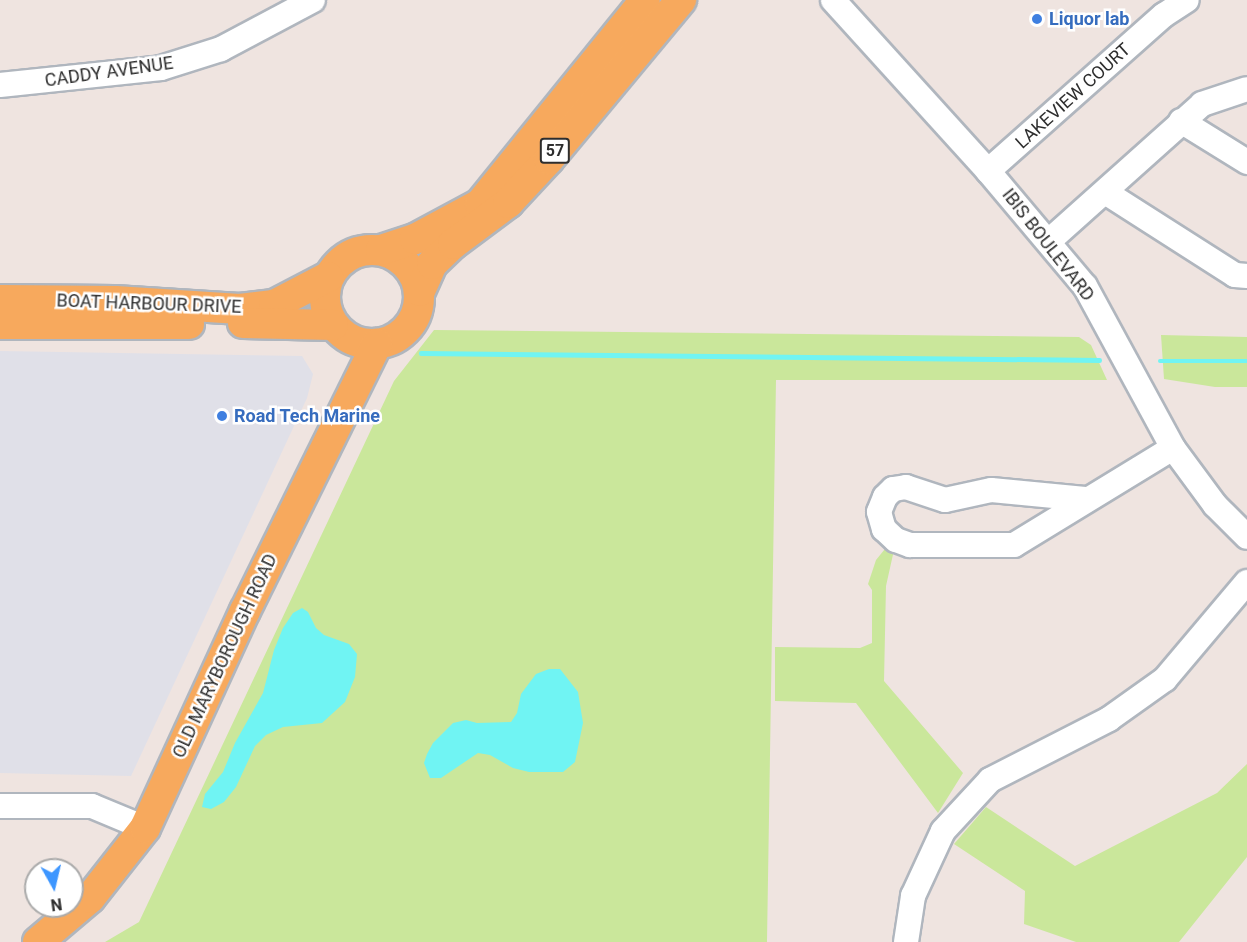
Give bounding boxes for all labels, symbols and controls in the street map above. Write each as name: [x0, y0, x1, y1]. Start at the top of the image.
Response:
place label: Liquor lab: [1049, 8, 1129, 30]
marker: Liquor lab: [1030, 12, 1044, 26]
street label: LAKEVIEW COURT: [1011, 39, 1135, 153]
street label: CADDY AVENUE: [43, 52, 175, 92]
road number: 57: [538, 138, 572, 164]
street label: IBIS BOULEVARD: [997, 184, 1099, 306]
street label: BOAT HARBOUR DRIVE: [56, 290, 242, 318]
place label: Road Tech Marine: [234, 405, 380, 427]
marker: Road Tech Marine: [215, 409, 229, 423]
street label: OLD MARYBOROUGH ROAD: [168, 551, 282, 761]
north arrow: [24, 858, 84, 918]
text: N: [49, 894, 63, 915]

